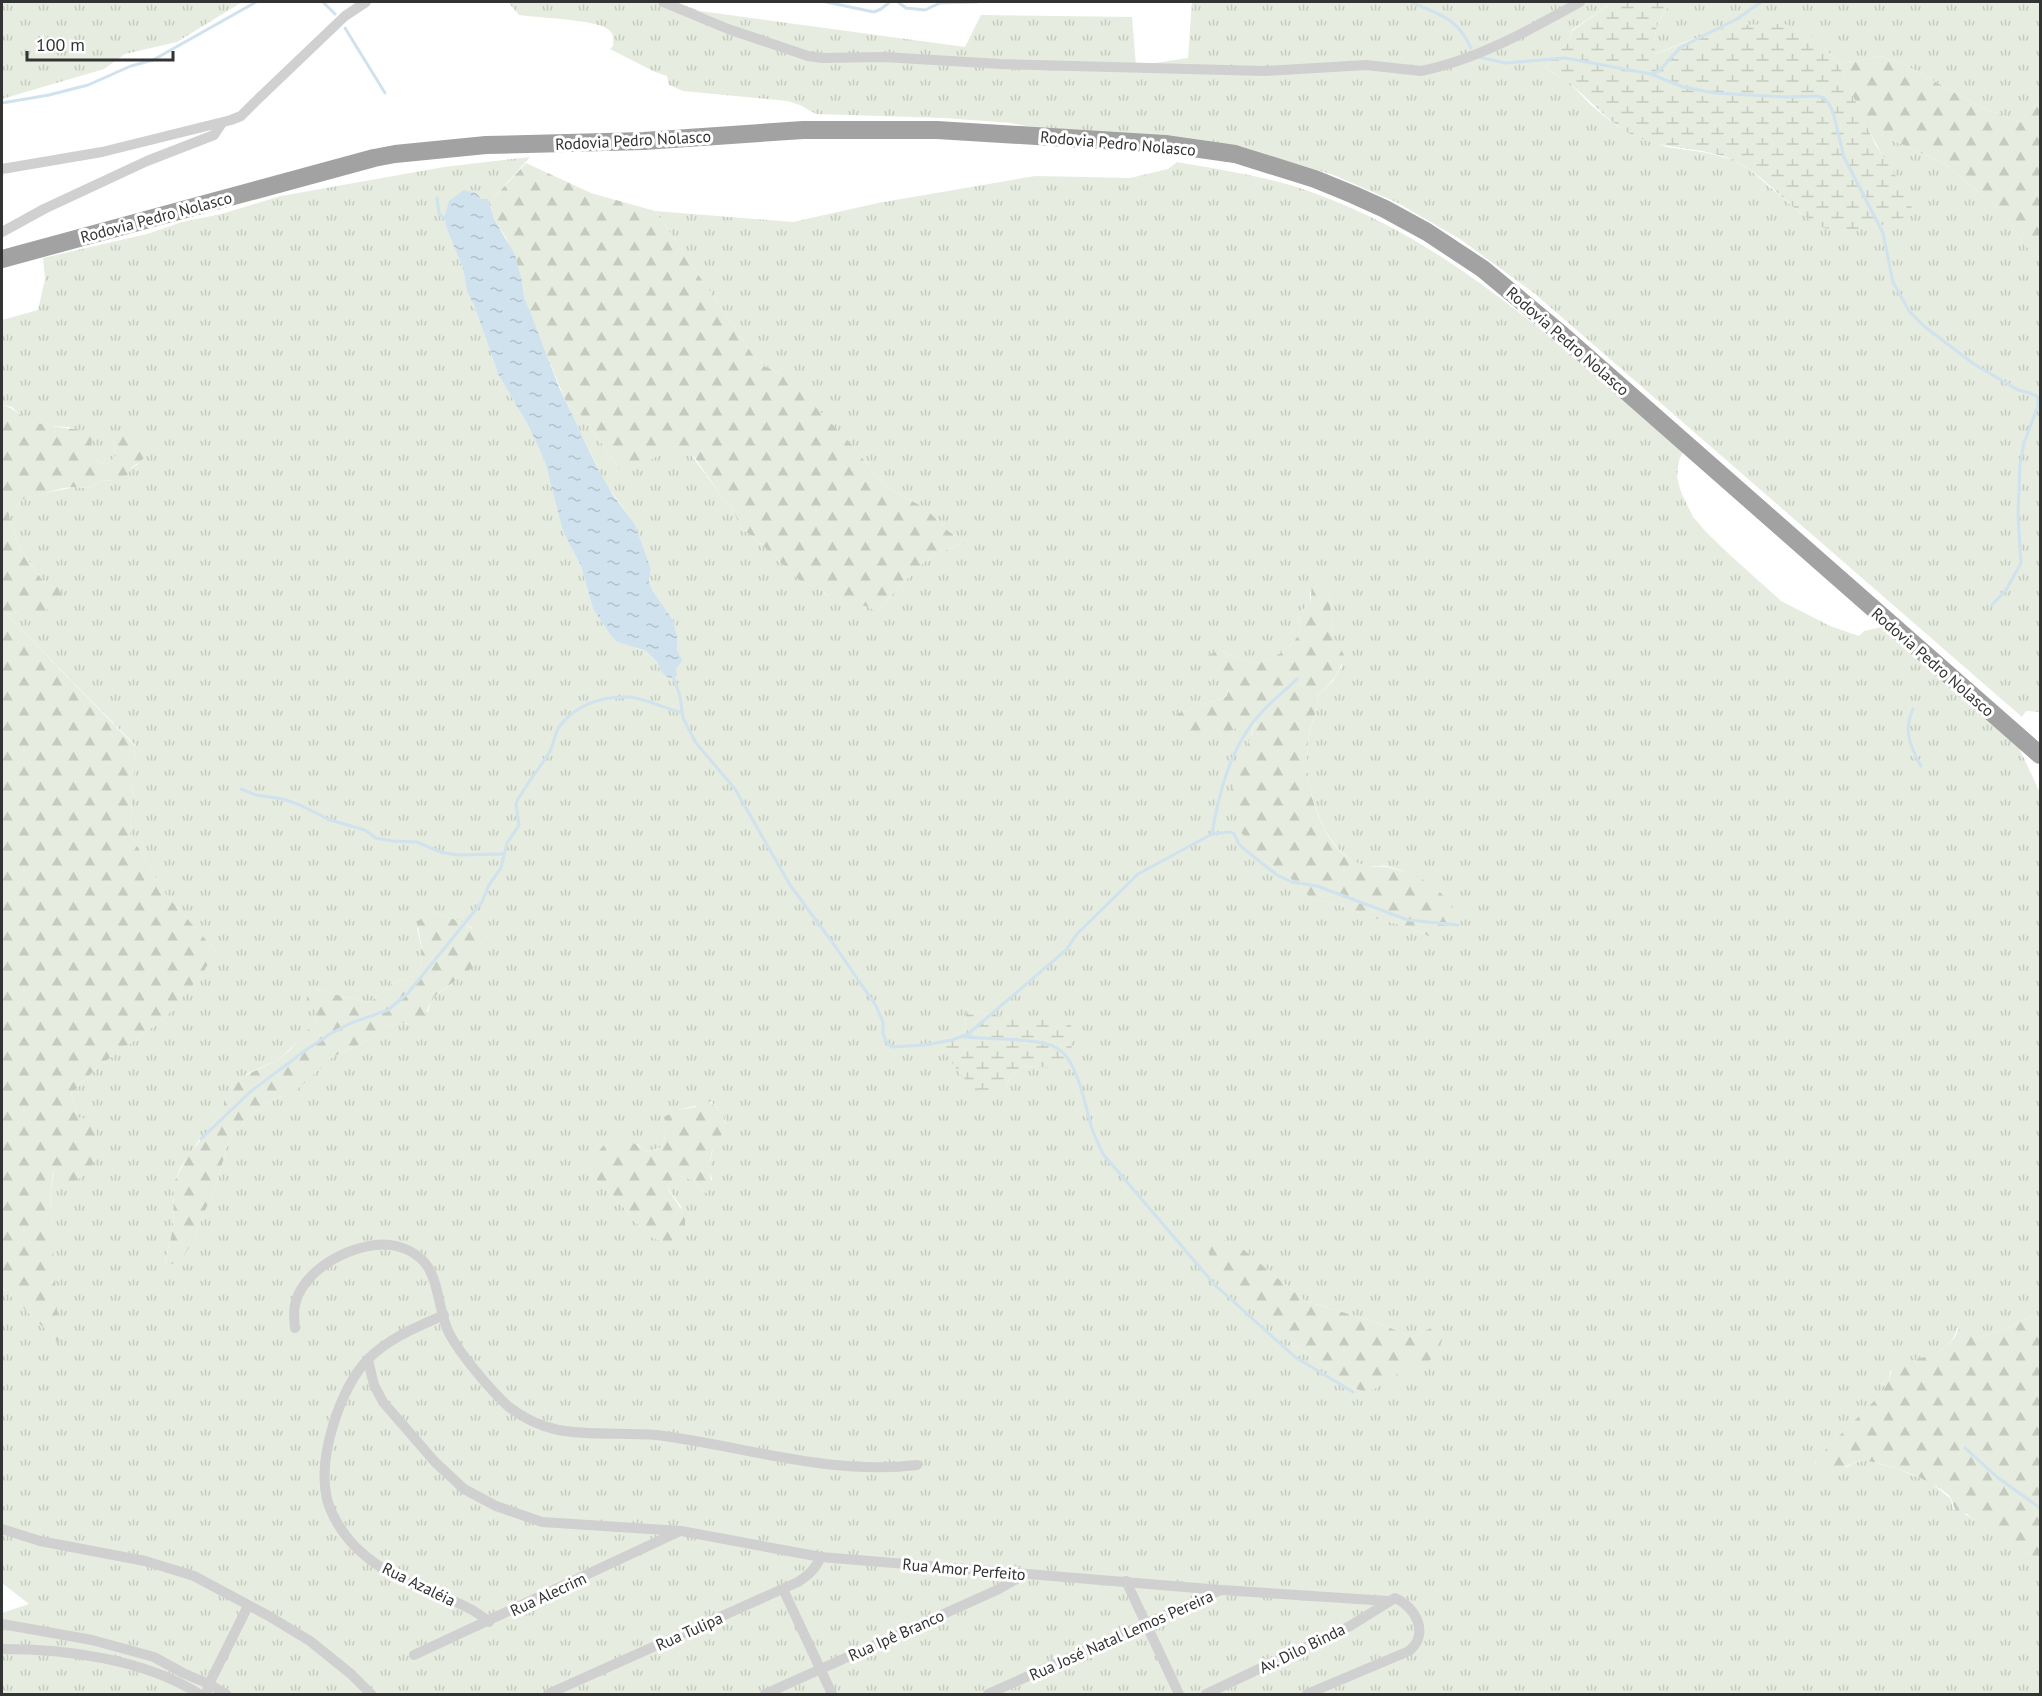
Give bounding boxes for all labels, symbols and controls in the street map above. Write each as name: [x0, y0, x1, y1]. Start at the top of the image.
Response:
scale bar: [27, 24, 172, 62]
text: 100 m: [36, 33, 85, 56]
street label: Rodovia Pedro Nolasco: [555, 126, 711, 154]
street label: Rodovia Pedro Nolasco: [1039, 126, 1197, 160]
street label: Rodovia Pedro Nolasco: [78, 187, 234, 247]
street label: Rodovia Pedro Nolasco: [1503, 282, 1633, 400]
street label: Rodovia Pedro Nolasco: [1868, 603, 1998, 721]
street label: Rua Amor Perfeito: [902, 1554, 1026, 1584]
street label: Rua Azaléia: [379, 1558, 459, 1610]
street label: Rua Alecrim: [507, 1568, 589, 1620]
street label: Rua José Natal Lemos Pereira: [1026, 1585, 1216, 1685]
street label: Rua Ipê Branco: [845, 1605, 947, 1665]
street label: Rua Tulipa: [652, 1607, 726, 1655]
street label: Av. Dilo Binda: [1256, 1619, 1348, 1677]

